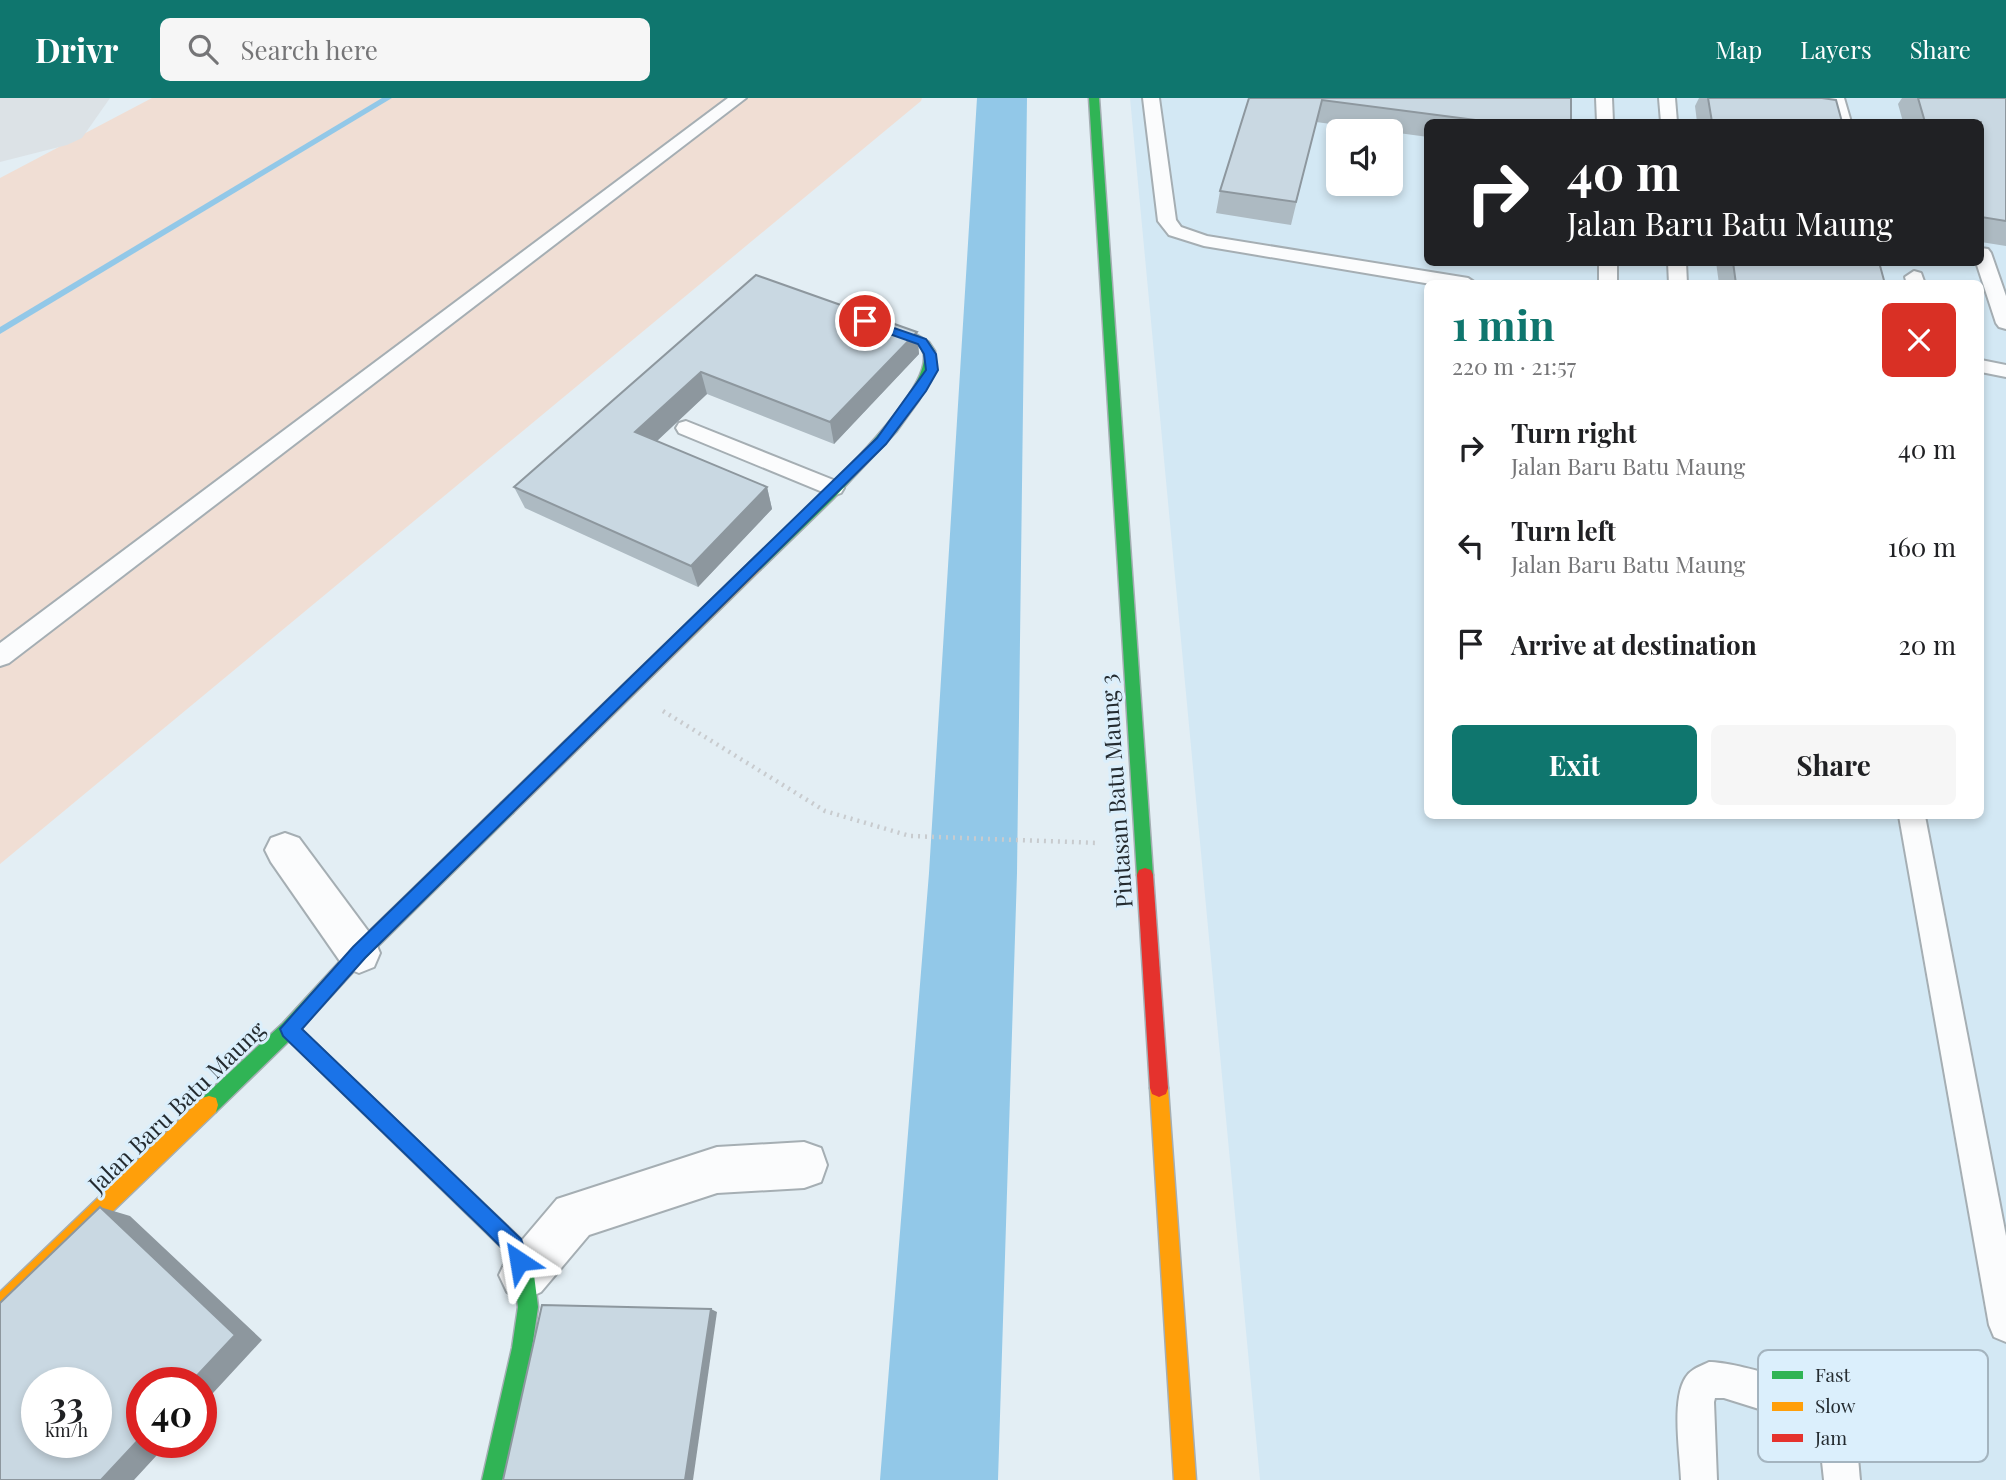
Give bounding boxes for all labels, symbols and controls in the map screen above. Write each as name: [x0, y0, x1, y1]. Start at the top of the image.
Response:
search box: [160, 18, 650, 81]
text: Drivr: [35, 27, 118, 71]
icon: search: [184, 30, 222, 68]
text: Search here: [240, 32, 378, 67]
text: Map: [1716, 33, 1762, 65]
text: Layers: [1800, 33, 1872, 65]
text: Share: [1910, 33, 1971, 65]
map controls: [1326, 119, 1403, 196]
button: sound: [1326, 119, 1403, 196]
text: 40 m: [1567, 138, 1680, 203]
icon: right: [1452, 147, 1543, 238]
text: Jalan Baru Batu Maung: [1567, 201, 1893, 244]
pin: [835, 291, 895, 351]
text: 1 min: [1452, 296, 1555, 352]
icon: arrive: [846, 302, 884, 340]
button: close: [1882, 303, 1956, 377]
text: 220 m · 21:57: [1452, 350, 1576, 381]
text: Turn right: [1511, 415, 1637, 450]
icon: right: [1452, 429, 1490, 467]
text: 40 m: [1898, 431, 1956, 466]
text: Jalan Baru Batu Maung: [1511, 450, 1745, 481]
text: Turn left: [1511, 513, 1616, 548]
icon: left: [1452, 527, 1490, 565]
text: 160 m: [1888, 529, 1956, 564]
text: Jalan Baru Batu Maung: [1511, 548, 1745, 579]
icon: arrive: [1452, 625, 1490, 663]
text: Arrive at destination: [1511, 627, 1757, 662]
text: 20 m: [1898, 627, 1956, 662]
street label: Pintasan Batu Maung 3: [1091, 673, 1139, 909]
button: Exit: [1452, 725, 1697, 805]
button: Share: [1711, 725, 1956, 805]
street label: Jalan Baru Batu Maung: [80, 1013, 271, 1199]
position arrow: [482, 1224, 556, 1298]
legend: [1758, 1350, 1988, 1462]
text: Fast: [1815, 1361, 1851, 1387]
speed limit sign: 40: [126, 1367, 217, 1458]
text: 33: [49, 1380, 84, 1427]
text: Slow: [1815, 1392, 1856, 1418]
text: km/h: [45, 1418, 88, 1442]
text: Jam: [1814, 1424, 1847, 1450]

